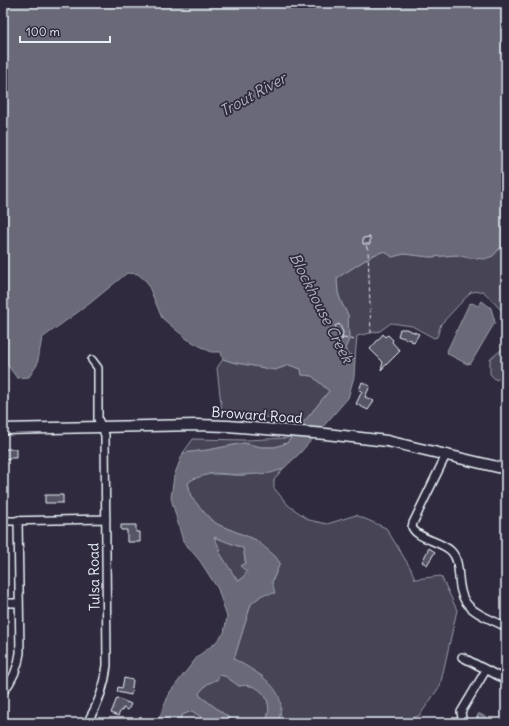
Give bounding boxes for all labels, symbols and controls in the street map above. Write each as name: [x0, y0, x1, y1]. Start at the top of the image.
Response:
scale bar: [20, 18, 110, 44]
text: 100 m: [26, 24, 60, 39]
water label: Trout River: [216, 68, 291, 121]
water label: Blockhouse Creek: [286, 250, 358, 367]
street label: Broward Road: [211, 403, 303, 427]
street label: Tulsa Road: [84, 543, 104, 611]

